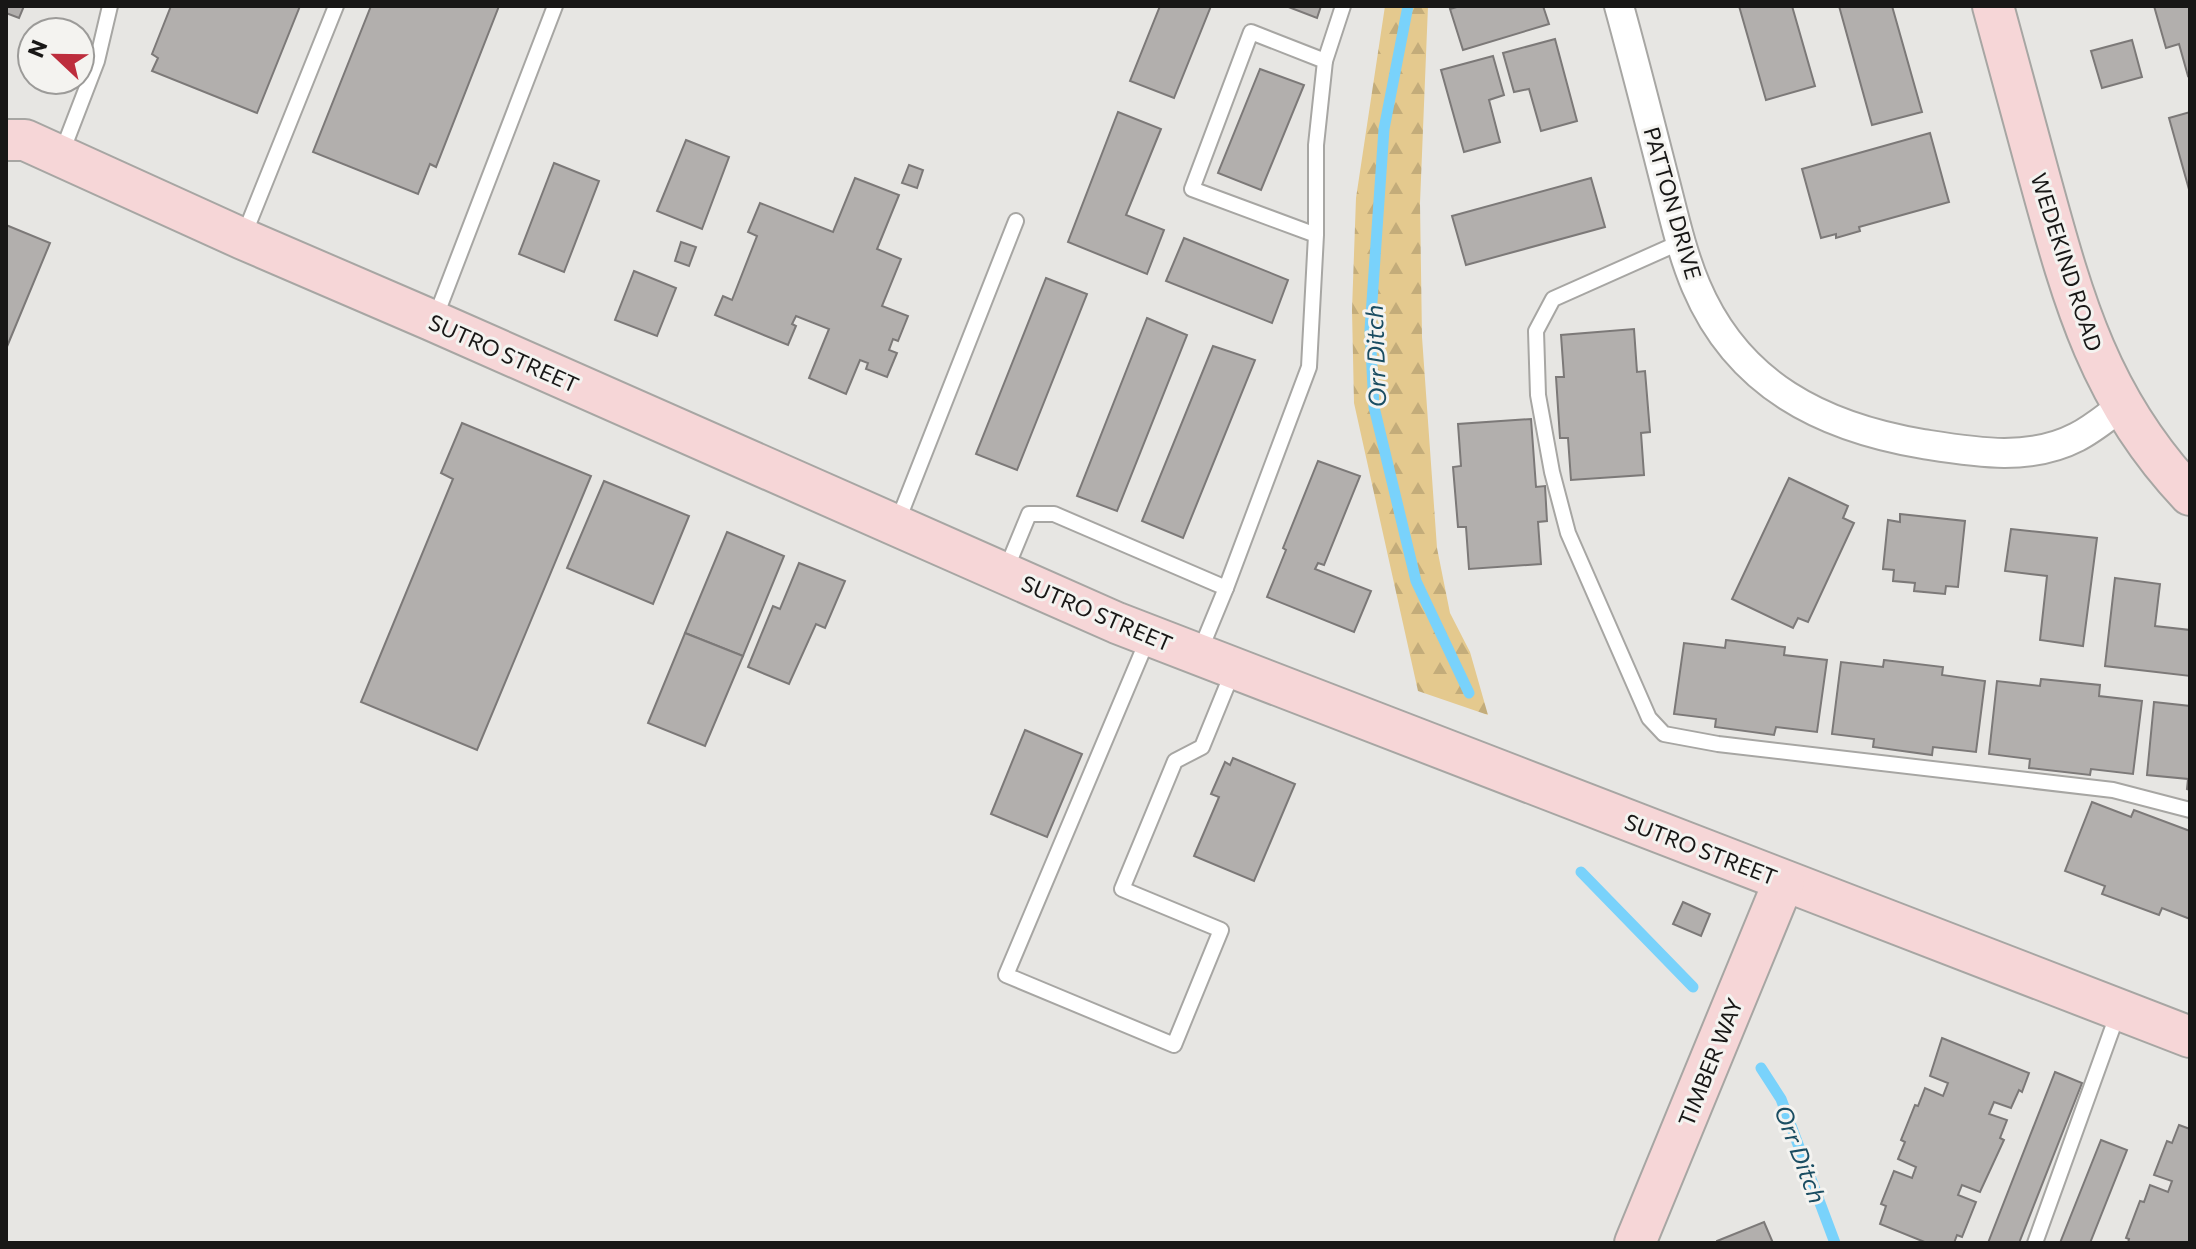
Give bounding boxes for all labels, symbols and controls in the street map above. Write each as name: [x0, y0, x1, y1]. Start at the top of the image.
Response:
north arrow: [16, 16, 96, 96]
text: N: [21, 36, 53, 61]
street label: PATTON DRIVE: [1638, 124, 1708, 282]
street label: WEDEKIND ROAD: [2025, 169, 2109, 355]
water label: Orr Ditch: [1359, 304, 1391, 408]
street label: SUTRO STREET: [425, 308, 583, 398]
street label: SUTRO STREET: [1017, 569, 1177, 657]
street label: SUTRO STREET: [1621, 807, 1781, 891]
street label: TIMBER WAY: [1672, 994, 1748, 1130]
water label: Orr Ditch: [1769, 1101, 1833, 1207]

